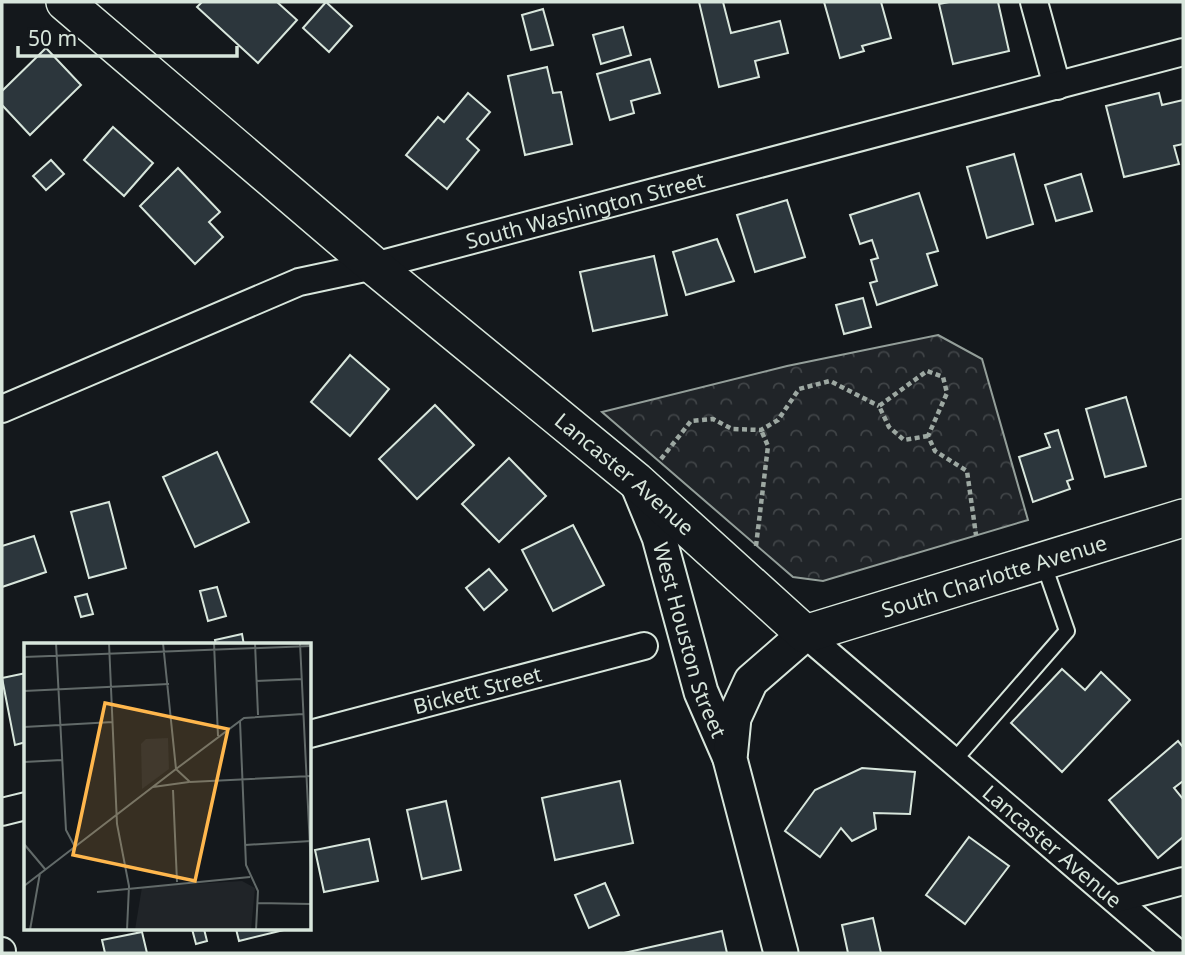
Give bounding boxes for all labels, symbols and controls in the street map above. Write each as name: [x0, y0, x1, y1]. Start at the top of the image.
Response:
scale bar: [18, 14, 236, 58]
text: 50 m: [28, 24, 77, 52]
street label: South Washington Street: [463, 165, 708, 255]
street label: Lancaster Avenue: [549, 406, 700, 541]
street label: South Charlotte Avenue: [878, 528, 1110, 624]
street label: West Houston Street: [647, 539, 733, 742]
inset map: [24, 643, 312, 930]
street label: Bickett Street: [410, 660, 545, 720]
street label: Lancaster Avenue: [977, 779, 1128, 914]

